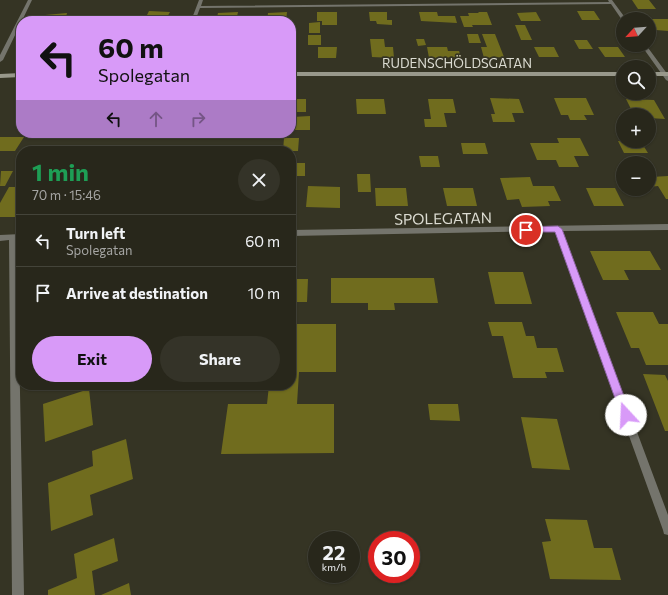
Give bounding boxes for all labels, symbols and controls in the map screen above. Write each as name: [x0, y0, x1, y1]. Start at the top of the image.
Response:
north arrow: [616, 12, 656, 52]
map controls: [616, 12, 656, 196]
text: 60 m: [98, 30, 164, 64]
icon: left: [32, 32, 84, 84]
street label: RUDENSCHÖLDSGATAN: [382, 55, 532, 71]
button: search: [616, 60, 656, 100]
text: Spolegatan: [98, 64, 190, 86]
icon: left: [103, 108, 125, 130]
icon: ahead: [145, 108, 167, 130]
icon: right: [187, 108, 209, 130]
button: +: [616, 108, 656, 148]
button: −: [616, 156, 656, 196]
text: 1 min: [32, 157, 89, 186]
button: close: [238, 159, 280, 201]
text: 70 m · 15:46: [32, 187, 101, 203]
street label: SPOLEGATAN: [394, 208, 492, 228]
pin: [509, 213, 543, 247]
icon: arrive: [515, 219, 537, 241]
text: Turn left: [66, 224, 125, 242]
icon: left: [32, 230, 54, 252]
text: 60 m: [245, 232, 280, 250]
text: Spolegatan: [66, 242, 133, 258]
icon: arrive: [32, 282, 54, 304]
text: Arrive at destination: [66, 284, 208, 302]
text: 10 m: [248, 284, 280, 302]
button: Exit: [32, 336, 152, 382]
button: Share: [160, 336, 280, 382]
position arrow: [605, 394, 647, 436]
speed limit sign: 30: [368, 531, 420, 583]
text: 22: [323, 540, 345, 564]
text: km/h: [322, 561, 346, 573]

